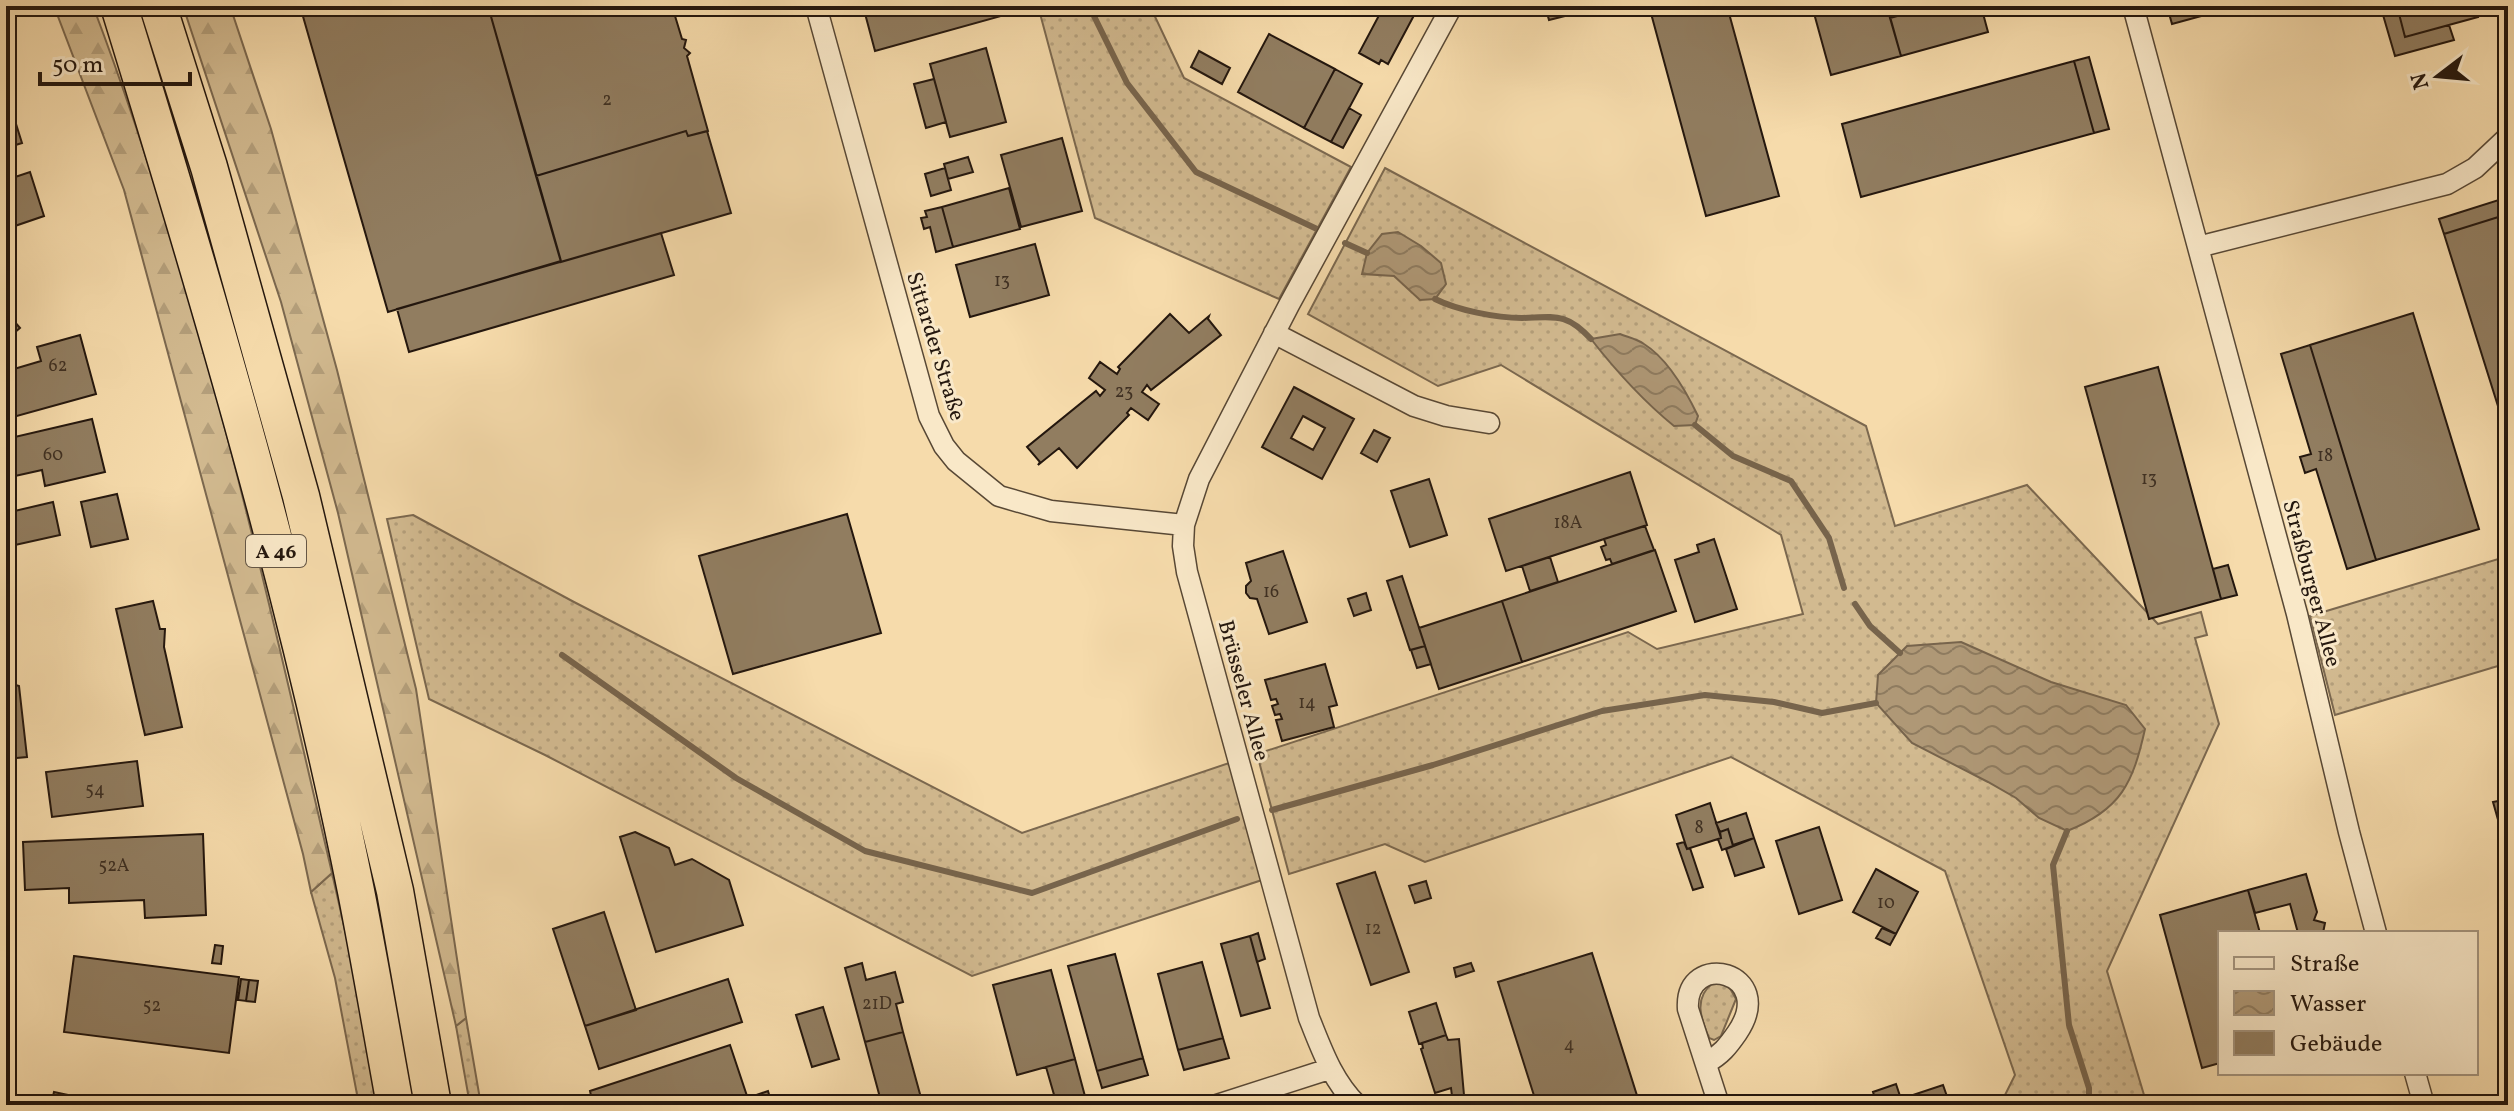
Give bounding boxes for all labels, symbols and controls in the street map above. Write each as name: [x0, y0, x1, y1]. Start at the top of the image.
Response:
scale bar: [40, 36, 190, 86]
north arrow: [2398, 36, 2478, 116]
text: 50 m: [52, 49, 104, 83]
text: N: [2404, 69, 2438, 93]
house number: 2: [602, 88, 612, 113]
street label: Sittarder Straße: [897, 268, 972, 425]
house number: 13: [994, 269, 1010, 294]
house number: 62: [49, 354, 67, 379]
house number: 23: [1115, 380, 1133, 405]
house number: 60: [43, 443, 63, 468]
house number: 18: [2317, 444, 2333, 469]
house number: 13: [2141, 467, 2157, 492]
street label: Straßburger Allee: [2273, 497, 2348, 671]
house number: 18A: [1554, 511, 1583, 536]
road number: A 46: [246, 535, 306, 567]
house number: 16: [1263, 580, 1279, 605]
street label: Brüsseler Allee: [1209, 617, 1276, 765]
house number: 14: [1298, 691, 1316, 716]
house number: 54: [85, 778, 105, 803]
house number: 8: [1694, 816, 1704, 841]
house number: 52A: [99, 854, 130, 879]
house number: 10: [1877, 891, 1895, 916]
house number: 12: [1365, 917, 1381, 942]
legend: [2218, 931, 2478, 1075]
text: Straße: [2290, 948, 2359, 982]
text: Wasser: [2290, 988, 2366, 1022]
house number: 21D: [862, 992, 892, 1017]
house number: 52: [143, 994, 161, 1019]
text: Gebäude: [2290, 1028, 2382, 1062]
house number: 4: [1564, 1033, 1574, 1058]

